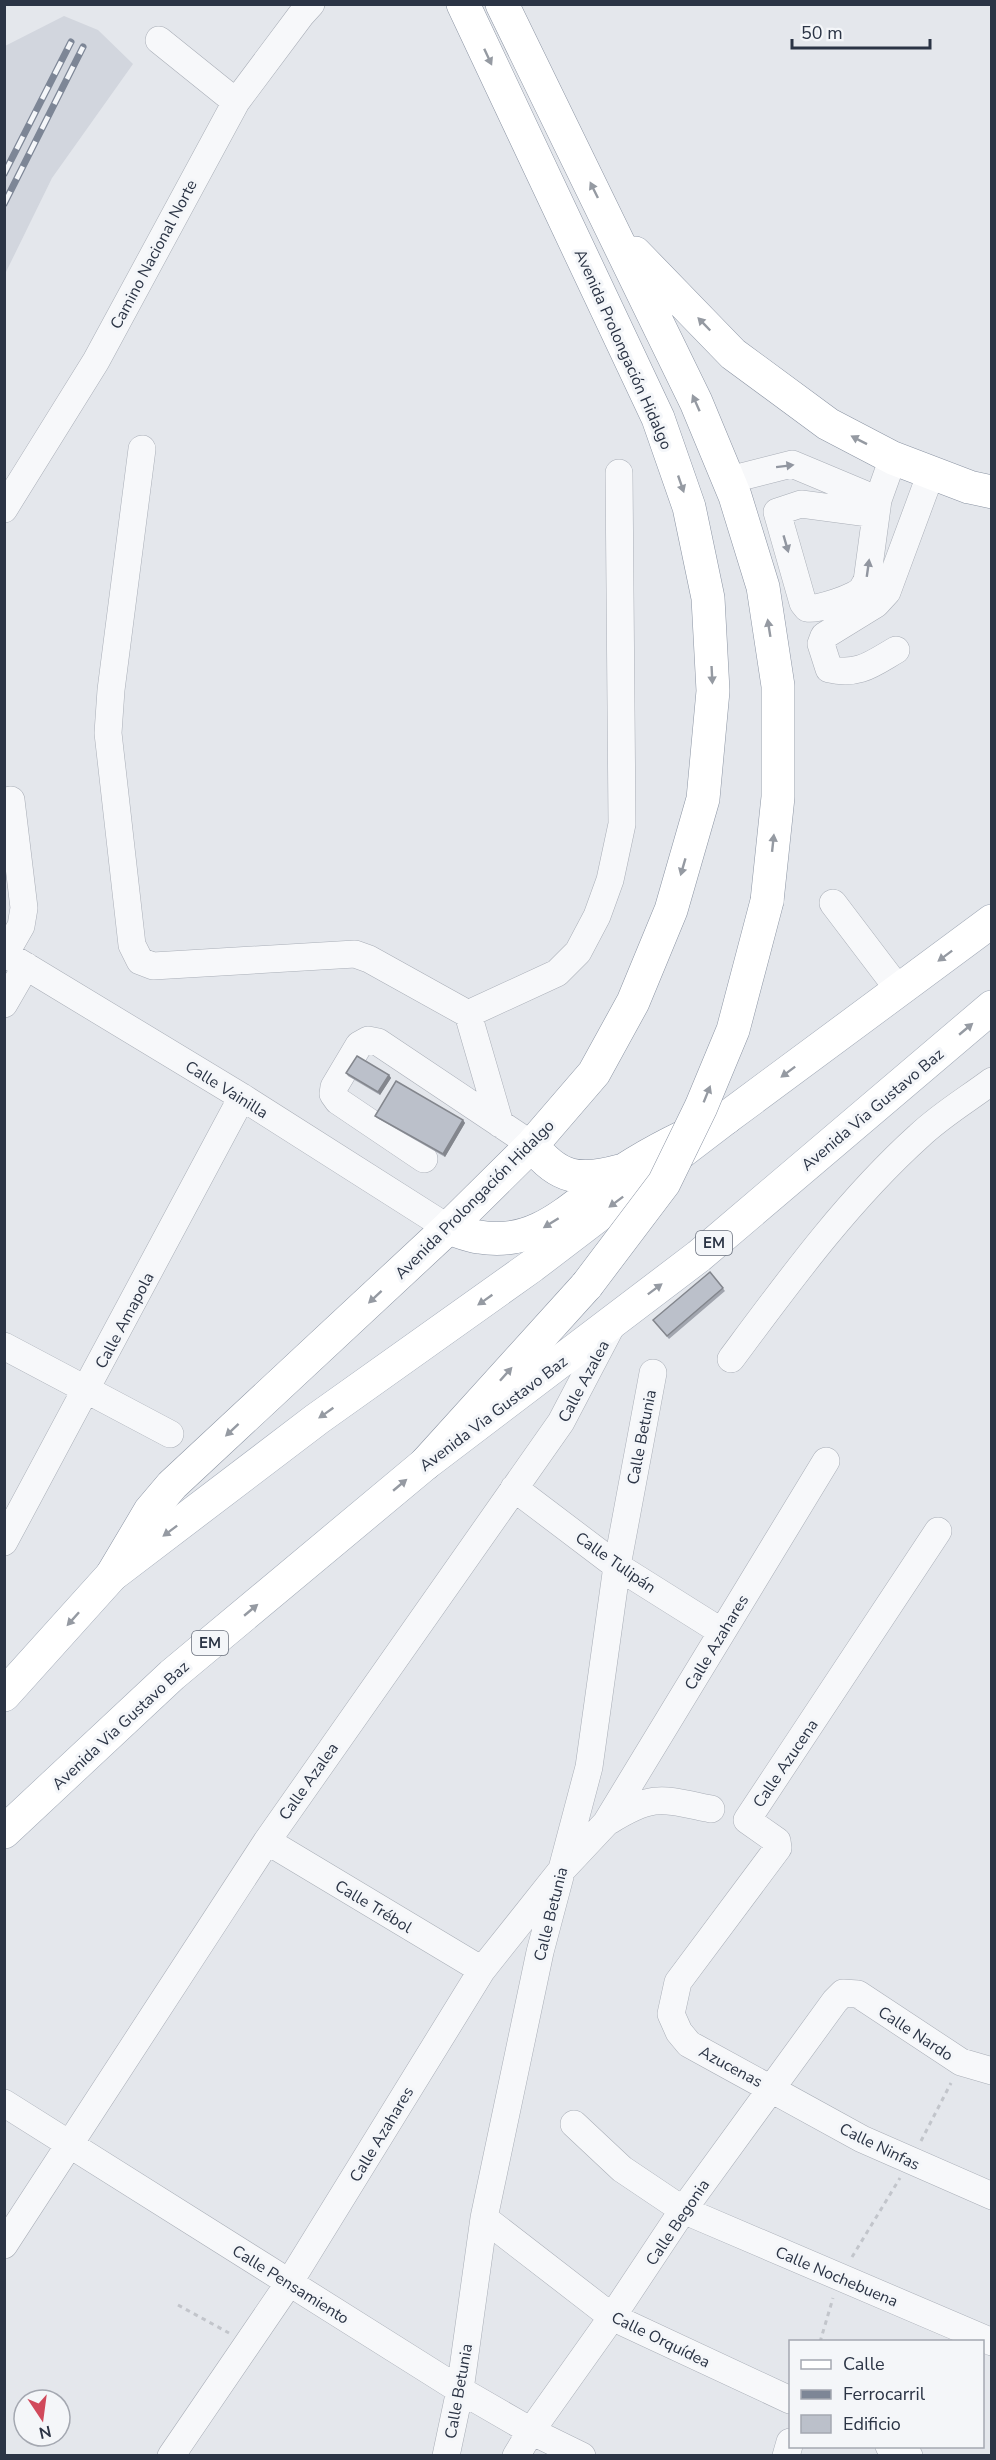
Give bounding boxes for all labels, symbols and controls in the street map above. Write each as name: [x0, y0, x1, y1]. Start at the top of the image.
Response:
scale bar: [792, 12, 930, 50]
text: 50 m: [801, 21, 843, 45]
one-way arrow: [484, 49, 493, 66]
street label: Camino Nacional Norte: [105, 176, 203, 333]
one-way arrow: [589, 181, 599, 198]
street label: Avenida Prolongación Hidalgo: [569, 246, 677, 453]
one-way arrow: [697, 317, 711, 331]
one-way arrow: [692, 395, 701, 412]
one-way arrow: [851, 435, 868, 445]
one-way arrow: [776, 461, 795, 471]
one-way arrow: [677, 475, 687, 493]
one-way arrow: [782, 536, 791, 554]
one-way arrow: [864, 558, 873, 577]
one-way arrow: [765, 618, 774, 637]
one-way arrow: [707, 666, 717, 685]
one-way arrow: [768, 833, 778, 852]
one-way arrow: [678, 858, 688, 876]
one-way arrow: [937, 950, 953, 962]
one-way arrow: [958, 1023, 973, 1036]
street label: Avenida Via Gustavo Baz: [797, 1043, 949, 1176]
street label: Calle Vainilla: [181, 1056, 272, 1124]
one-way arrow: [781, 1066, 797, 1078]
one-way arrow: [703, 1085, 712, 1103]
street label: Avenida Prolongación Hidalgo: [390, 1115, 559, 1284]
one-way arrow: [608, 1196, 623, 1208]
one-way arrow: [543, 1217, 559, 1228]
road number: EM: [696, 1231, 732, 1255]
street label: Calle Amapola: [90, 1268, 160, 1373]
one-way arrow: [648, 1284, 663, 1296]
one-way arrow: [367, 1290, 382, 1304]
one-way arrow: [477, 1294, 493, 1306]
street label: Calle Azalea: [553, 1337, 615, 1426]
street label: Avenida Via Gustavo Baz: [415, 1351, 572, 1477]
one-way arrow: [499, 1367, 512, 1382]
street label: Calle Betunia: [622, 1388, 662, 1486]
one-way arrow: [318, 1407, 334, 1419]
one-way arrow: [225, 1422, 239, 1436]
one-way arrow: [392, 1478, 408, 1491]
one-way arrow: [163, 1524, 178, 1536]
street label: Calle Tulipán: [571, 1527, 660, 1599]
street label: Calle Azahares: [680, 1591, 754, 1694]
one-way arrow: [243, 1604, 258, 1617]
one-way arrow: [66, 1611, 80, 1626]
road number: EM: [192, 1631, 228, 1655]
street label: Avenida Via Gustavo Baz: [47, 1656, 194, 1795]
street label: Calle Azucena: [748, 1715, 824, 1812]
street label: Calle Azalea: [274, 1738, 344, 1825]
street label: Calle Betunia: [529, 1865, 573, 1964]
street label: Calle Trébol: [331, 1875, 416, 1939]
street label: Calle Nardo: [874, 2001, 957, 2066]
street label: Azucenas: [695, 2041, 766, 2093]
street label: Calle Azahares: [345, 2083, 419, 2186]
street label: Calle Ninfas: [836, 2118, 924, 2176]
street label: Calle Begonia: [641, 2175, 715, 2270]
street label: Calle Pensamiento: [228, 2240, 353, 2330]
street label: Calle Nochebuena: [772, 2241, 901, 2313]
street label: Calle Orquídea: [608, 2307, 714, 2373]
legend: [789, 2340, 984, 2448]
street label: Calle Betunia: [440, 2342, 478, 2440]
text: Calle: [843, 2352, 885, 2376]
text: Ferrocarril: [843, 2382, 926, 2406]
north arrow: [12, 2388, 72, 2448]
text: Edificio: [843, 2412, 901, 2436]
text: N: [37, 2420, 53, 2444]

